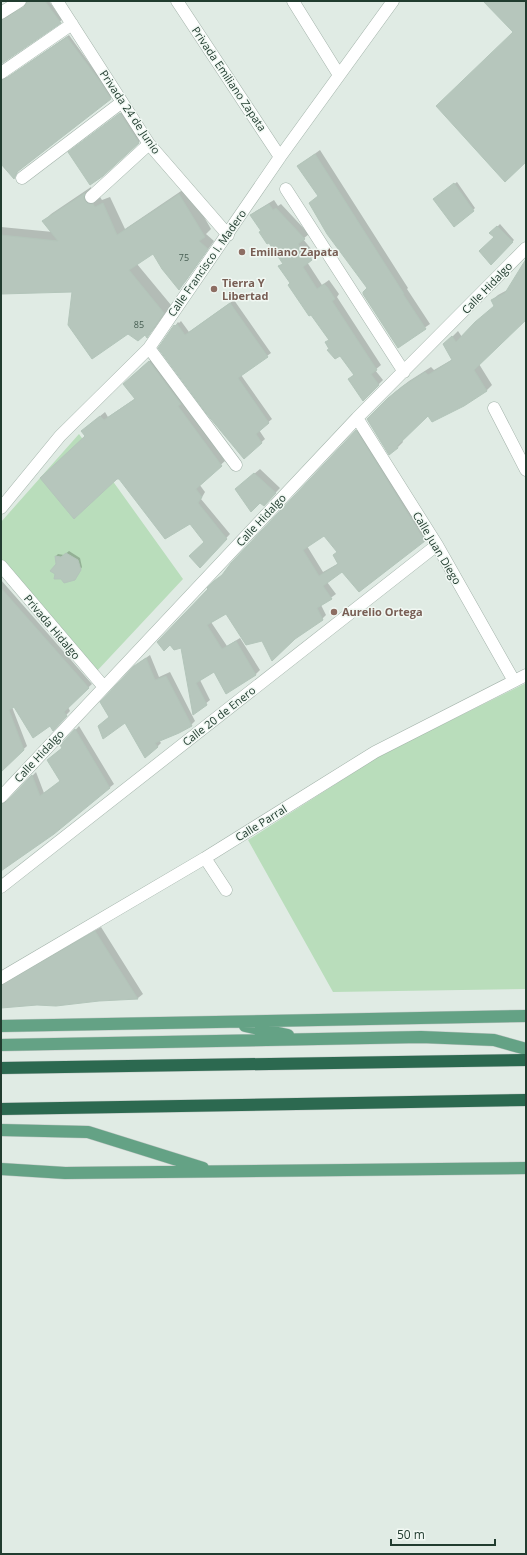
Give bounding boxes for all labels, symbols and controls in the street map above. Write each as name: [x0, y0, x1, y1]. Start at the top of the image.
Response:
street label: Privada Emiliano Zapata: [189, 23, 270, 134]
street label: Privada 24 de Junio: [97, 67, 164, 157]
street label: Calle Francisco I. Madero: [164, 206, 250, 319]
place label: Emiliano Zapata: [250, 244, 339, 259]
marker: Emiliano Zapata: [237, 247, 247, 257]
house number: 75: [179, 251, 189, 264]
street label: Calle Hidalgo: [458, 258, 515, 317]
place label: Tierra Y Libertad: [222, 275, 268, 303]
marker: Tierra Y Libertad: [209, 284, 219, 294]
house number: 85: [134, 318, 144, 331]
street label: Calle Hidalgo: [232, 490, 289, 549]
street label: Calle Juan Diego: [410, 508, 465, 587]
street label: Privada Hidalgo: [21, 591, 84, 663]
place label: Aurelio Ortega: [342, 604, 423, 619]
marker: Aurelio Ortega: [329, 607, 339, 617]
street label: Calle 20 de Enero: [179, 682, 259, 749]
street label: Calle Hidalgo: [10, 726, 67, 785]
street label: Calle Parral: [232, 801, 289, 844]
scale bar: [391, 1521, 495, 1547]
text: 50 m: [397, 1526, 425, 1543]

